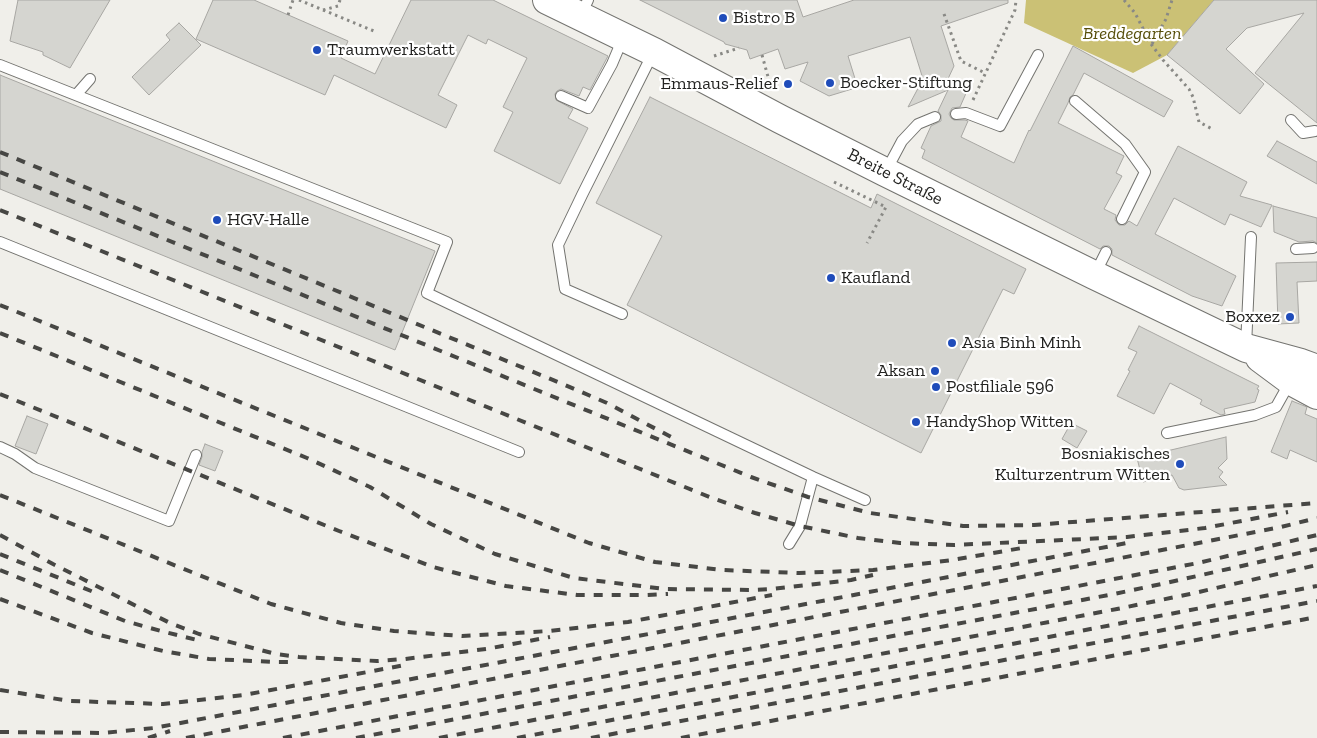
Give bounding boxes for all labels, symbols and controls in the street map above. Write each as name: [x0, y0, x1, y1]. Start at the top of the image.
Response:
place label: Bistro B: [733, 7, 795, 29]
marker: Bistro B: [717, 12, 729, 24]
park label: Breddegarten: [1083, 23, 1181, 45]
place label: Traumwerkstatt: [327, 39, 455, 61]
marker: Traumwerkstatt: [311, 44, 323, 56]
place label: Boecker-Stiftung: [840, 72, 972, 94]
place label: Emmaus-Relief: [660, 73, 778, 95]
marker: Boecker-Stiftung: [824, 77, 836, 89]
marker: Emmaus-Relief: [782, 78, 794, 90]
street label: Breite Straße: [844, 144, 946, 210]
place label: HGV-Halle: [227, 209, 309, 231]
marker: HGV-Halle: [211, 214, 223, 226]
place label: Kaufland: [841, 267, 910, 289]
marker: Kaufland: [825, 272, 837, 284]
place label: Boxxez: [1225, 306, 1280, 328]
marker: Boxxez: [1284, 311, 1296, 323]
place label: Asia Binh Minh: [962, 332, 1081, 354]
marker: Asia Binh Minh: [946, 337, 958, 349]
place label: Aksan: [877, 360, 925, 382]
marker: Aksan: [929, 365, 941, 377]
place label: Postfiliale 596: [946, 376, 1054, 398]
marker: Postfiliale 596: [930, 381, 942, 393]
place label: HandyShop Witten: [926, 411, 1074, 433]
marker: HandyShop Witten: [910, 416, 922, 428]
place label: Bosniakisches Kulturzentrum Witten: [995, 443, 1170, 486]
marker: Bosniakisches Kulturzentrum Witten: [1174, 458, 1186, 470]

